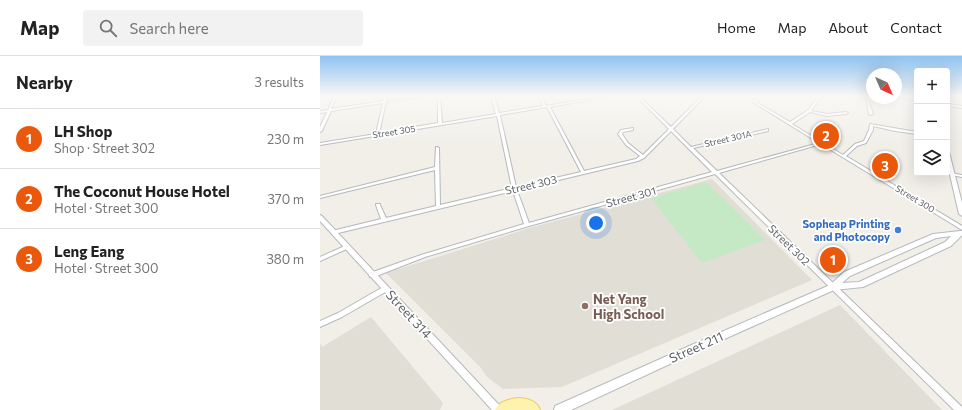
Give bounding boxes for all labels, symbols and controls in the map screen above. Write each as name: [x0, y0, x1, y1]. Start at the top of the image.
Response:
search box: [83, 10, 363, 46]
text: Map: [20, 16, 59, 39]
icon: search: [97, 17, 119, 39]
text: Search here: [129, 19, 209, 37]
text: Home: [717, 19, 756, 36]
text: Map: [778, 19, 806, 36]
text: About: [828, 19, 868, 36]
text: Contact: [890, 19, 942, 36]
north arrow: [866, 68, 902, 104]
map controls: [914, 68, 950, 176]
button: +: [914, 68, 950, 104]
text: Nearby: [16, 72, 73, 93]
text: 3 results: [255, 74, 304, 90]
button: −: [914, 104, 950, 140]
pin: 2: [813, 121, 839, 151]
text: LH Shop: [54, 122, 112, 140]
street label: Street 305: [372, 123, 416, 140]
street label: Street 301A: [703, 128, 753, 149]
text: 1: [26, 131, 32, 147]
text: 230 m: [267, 131, 304, 147]
text: Shop · Street 302: [54, 140, 155, 156]
button: layers: [914, 140, 950, 176]
pin: 3: [872, 151, 898, 181]
street label: Street 303: [504, 172, 558, 197]
text: The Coconut House Hotel: [54, 182, 230, 200]
street label: Street 300: [894, 183, 937, 215]
street label: Street 301: [604, 184, 657, 209]
text: 2: [25, 191, 33, 207]
text: 370 m: [267, 191, 304, 207]
text: Hotel · Street 300: [54, 200, 158, 216]
your location: [586, 213, 606, 233]
place label: Sopheap Printing and Photocopy: [803, 217, 890, 243]
street label: Street 302: [766, 222, 813, 268]
marker: Sopheap Printing and Photocopy: [893, 225, 903, 235]
text: Leng Eang: [54, 242, 124, 260]
pin: 1: [820, 245, 846, 275]
text: 3: [25, 251, 33, 267]
text: 380 m: [266, 251, 304, 267]
text: Hotel · Street 300: [54, 260, 158, 276]
street label: Street 314: [383, 287, 435, 342]
place label: Net Yang High School: [593, 291, 664, 322]
marker: Net Yang High School: [580, 301, 590, 311]
street label: Street 211: [666, 328, 726, 366]

